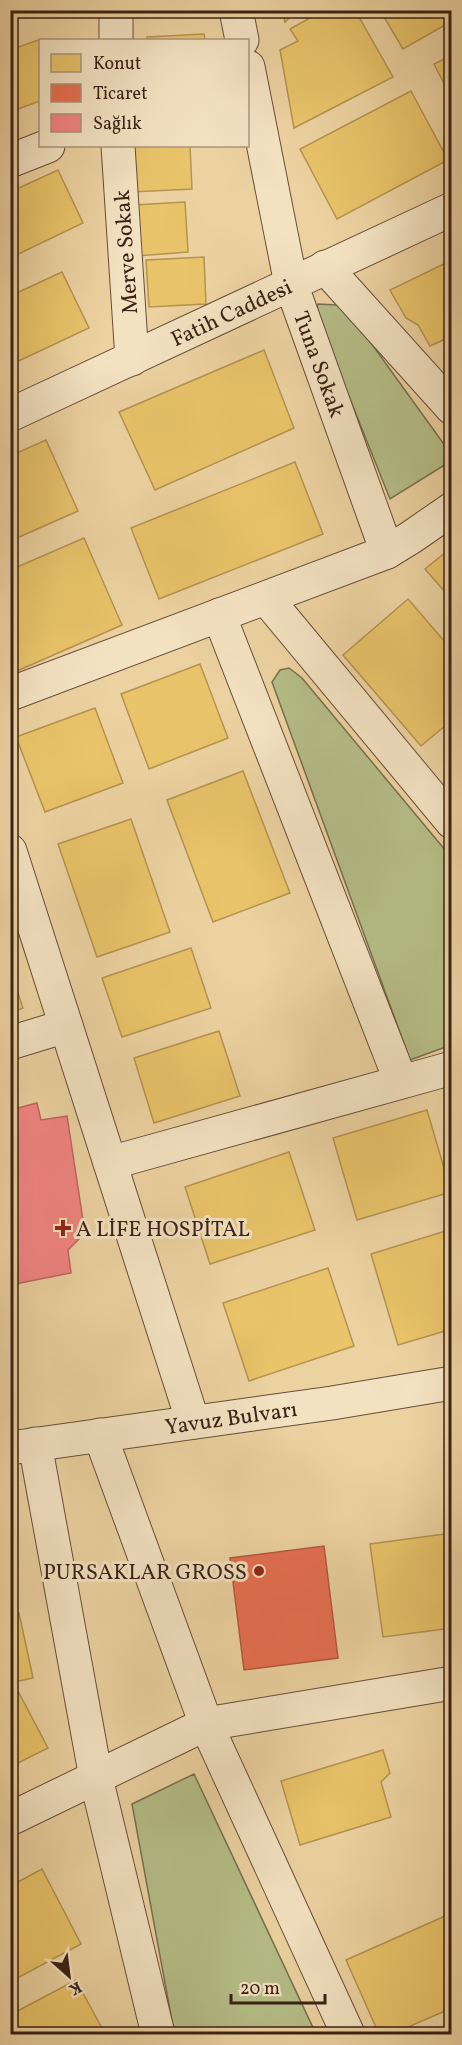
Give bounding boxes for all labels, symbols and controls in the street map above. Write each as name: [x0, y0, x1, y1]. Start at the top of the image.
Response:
legend: [39, 39, 249, 147]
text: Konut: [93, 52, 141, 77]
text: Ticaret: [93, 82, 147, 107]
text: Sağlık: [93, 112, 142, 137]
street label: Merve Sokak: [108, 189, 147, 315]
street label: Fatih Caddesi: [166, 273, 298, 356]
street label: Tuna Sokak: [284, 307, 351, 422]
place label: A LİFE HOSPİTAL: [76, 1215, 250, 1246]
marker: A LİFE HOSPİTAL: [54, 1219, 72, 1237]
street label: Yavuz Bulvarı: [163, 1395, 299, 1444]
place label: PURSAKLAR GROSS: [43, 1558, 247, 1589]
marker: PURSAKLAR GROSS: [252, 1564, 266, 1578]
north arrow: [39, 1946, 99, 2006]
scale bar: [231, 1967, 326, 2005]
text: K: [64, 1975, 85, 2000]
text: 20 m: [240, 1977, 280, 2002]

